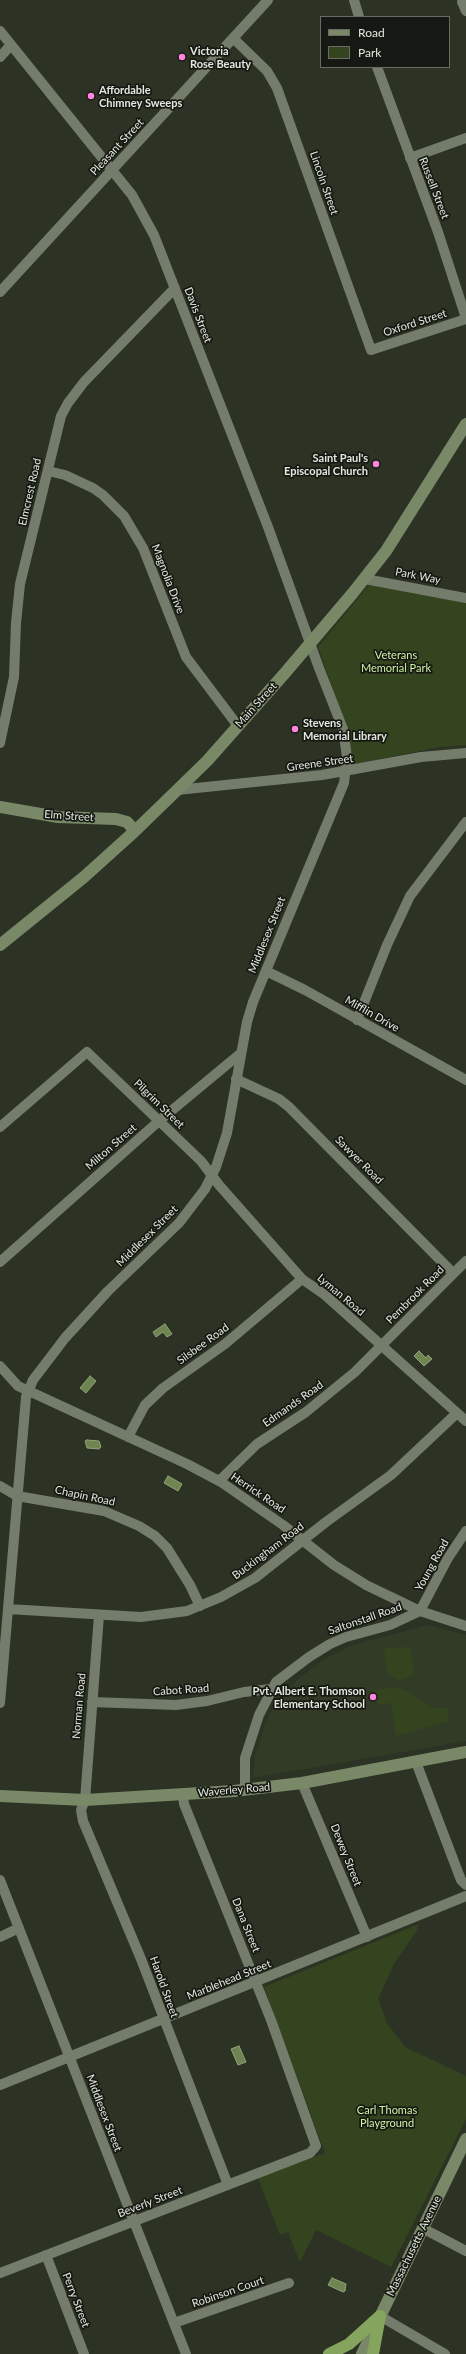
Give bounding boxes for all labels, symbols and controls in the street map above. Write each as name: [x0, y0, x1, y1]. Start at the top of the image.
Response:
legend: [320, 16, 450, 68]
text: Road: [358, 25, 385, 40]
place label: Victoria Rose Beauty: [190, 44, 251, 70]
text: Park: [358, 45, 381, 60]
marker: Victoria Rose Beauty: [177, 52, 187, 62]
place label: Affordable Chimney Sweeps: [99, 83, 182, 109]
marker: Affordable Chimney Sweeps: [86, 91, 96, 101]
street label: Pleasant Street: [87, 116, 147, 178]
street label: Lincoln Street: [307, 149, 341, 217]
street label: Russell Street: [416, 155, 452, 221]
street label: Davis Street: [181, 285, 215, 345]
street label: Oxford Street: [382, 307, 448, 339]
place label: Saint Paul's Episcopal Church: [284, 451, 368, 477]
street label: Elmcrest Road: [16, 457, 44, 527]
marker: Saint Paul's Episcopal Church: [371, 459, 381, 469]
street label: Magnolia Drive: [149, 542, 187, 616]
street label: Park Way: [394, 565, 442, 587]
park label: Veterans Memorial Park: [361, 648, 431, 674]
street label: Main Street: [232, 680, 280, 730]
place label: Stevens Memorial Library: [303, 716, 387, 742]
marker: Stevens Memorial Library: [290, 724, 300, 734]
street label: Greene Street: [286, 752, 354, 774]
street label: Elm Street: [44, 808, 94, 824]
street label: Middlesex Street: [246, 895, 288, 975]
street label: Mifflin Drive: [342, 993, 402, 1035]
street label: Pilgrim Street: [131, 1077, 187, 1131]
street label: Milton Street: [83, 1121, 139, 1173]
street label: Sawyer Road: [332, 1133, 386, 1187]
street label: Middlesex Street: [114, 1203, 180, 1269]
street label: Pembrook Road: [383, 1263, 447, 1327]
street label: Lyman Road: [314, 1271, 368, 1319]
street label: Silsbee Road: [174, 1321, 232, 1367]
street label: Edmands Road: [260, 1378, 326, 1430]
street label: Herrick Road: [228, 1470, 288, 1516]
street label: Chapin Road: [54, 1483, 116, 1509]
street label: Buckingham Road: [230, 1520, 306, 1582]
street label: Young Road: [412, 1537, 452, 1593]
street label: Saltonstall Road: [327, 1600, 403, 1638]
street label: Norman Road: [70, 1672, 88, 1740]
street label: Cabot Road: [152, 1681, 210, 1699]
place label: Pvt. Albert E. Thomson Elementary School: [252, 1684, 365, 1710]
marker: Pvt. Albert E. Thomson Elementary School: [368, 1692, 378, 1702]
street label: Waverley Road: [197, 1780, 271, 1800]
street label: Dewey Street: [328, 1822, 364, 1888]
street label: Dana Street: [229, 1896, 263, 1954]
street label: Harold Street: [147, 1955, 181, 2019]
street label: Marblehead Street: [185, 1957, 273, 2003]
street label: Middlesex Street: [83, 2073, 125, 2153]
park label: Carl Thomas Playground: [357, 2103, 417, 2129]
street label: Beverly Street: [116, 2184, 184, 2220]
street label: Massachusetts Avenue: [384, 2194, 444, 2298]
street label: Perry Street: [60, 2271, 92, 2329]
street label: Robinson Court: [190, 2274, 266, 2310]

